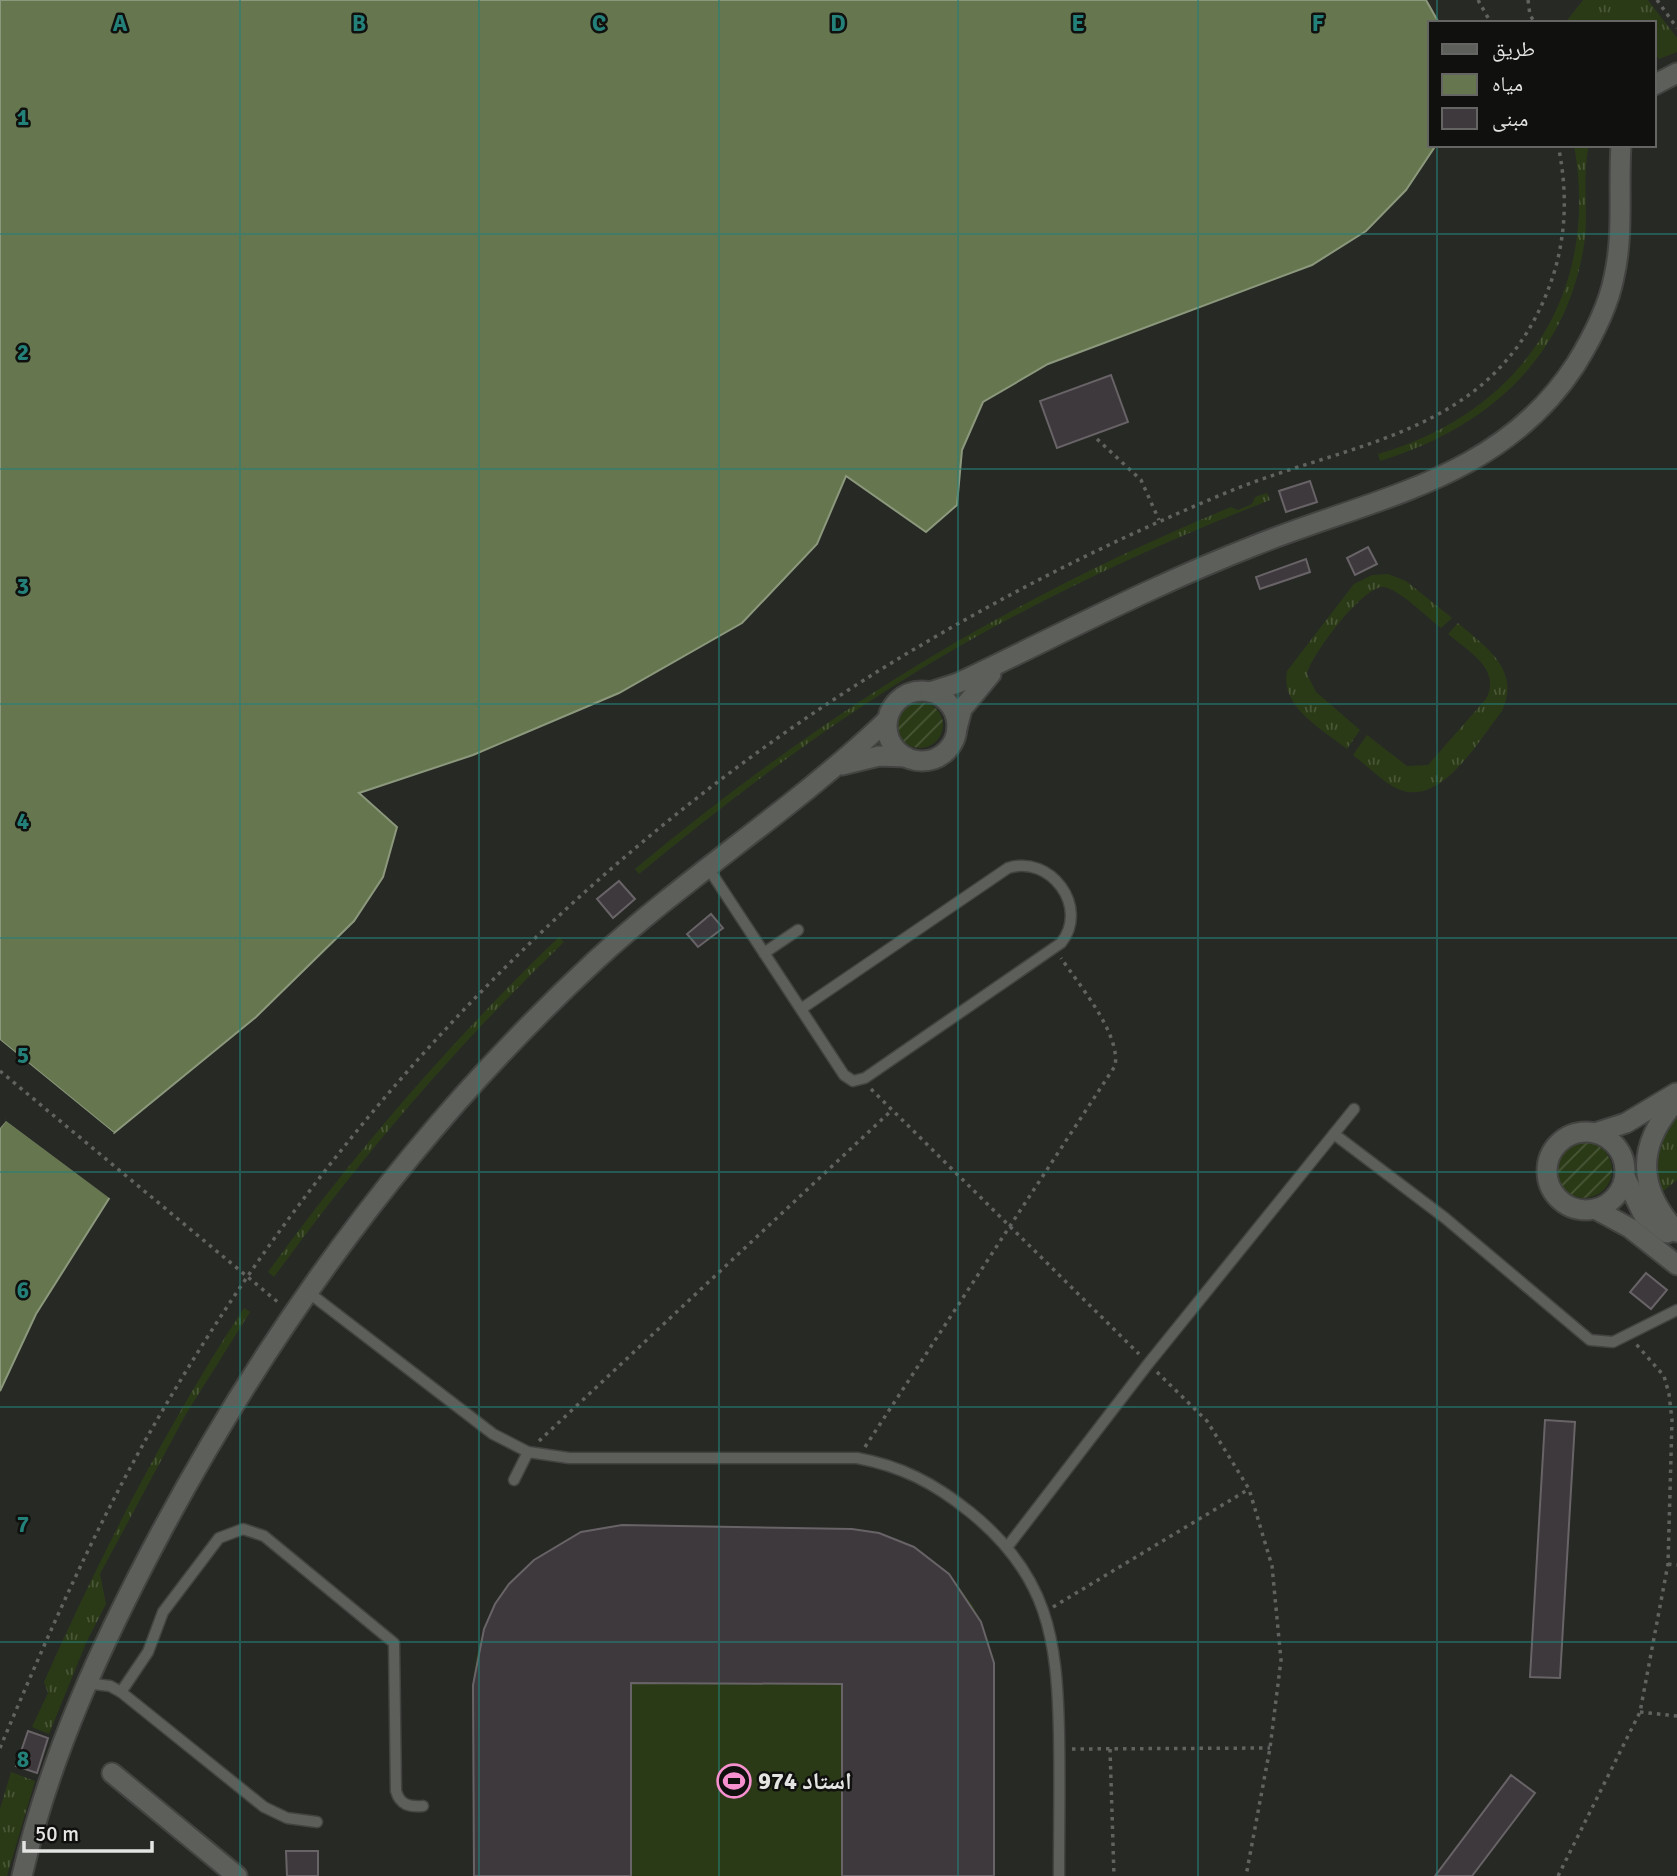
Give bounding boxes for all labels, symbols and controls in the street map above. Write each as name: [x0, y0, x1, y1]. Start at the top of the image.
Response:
text: A: [113, 9, 128, 38]
text: B: [352, 9, 366, 38]
text: C: [592, 9, 606, 38]
text: D: [830, 9, 846, 38]
text: E: [1071, 9, 1085, 38]
text: F: [1312, 9, 1324, 38]
legend: [1428, 21, 1656, 147]
text: طريق: [1492, 36, 1535, 62]
text: مياه: [1492, 71, 1523, 97]
text: 1: [17, 103, 29, 132]
text: مبنى: [1492, 106, 1528, 132]
text: 2: [17, 338, 29, 367]
text: 3: [17, 572, 29, 601]
text: 4: [17, 807, 29, 836]
text: 5: [17, 1041, 29, 1070]
text: 6: [17, 1276, 29, 1305]
text: 7: [17, 1510, 29, 1539]
text: 8: [17, 1745, 29, 1774]
sports icon: استاد 974: [715, 1762, 753, 1800]
place label: استاد 974: [758, 1766, 852, 1796]
scale bar: [24, 1810, 152, 1854]
text: 50 m: [35, 1821, 79, 1847]

